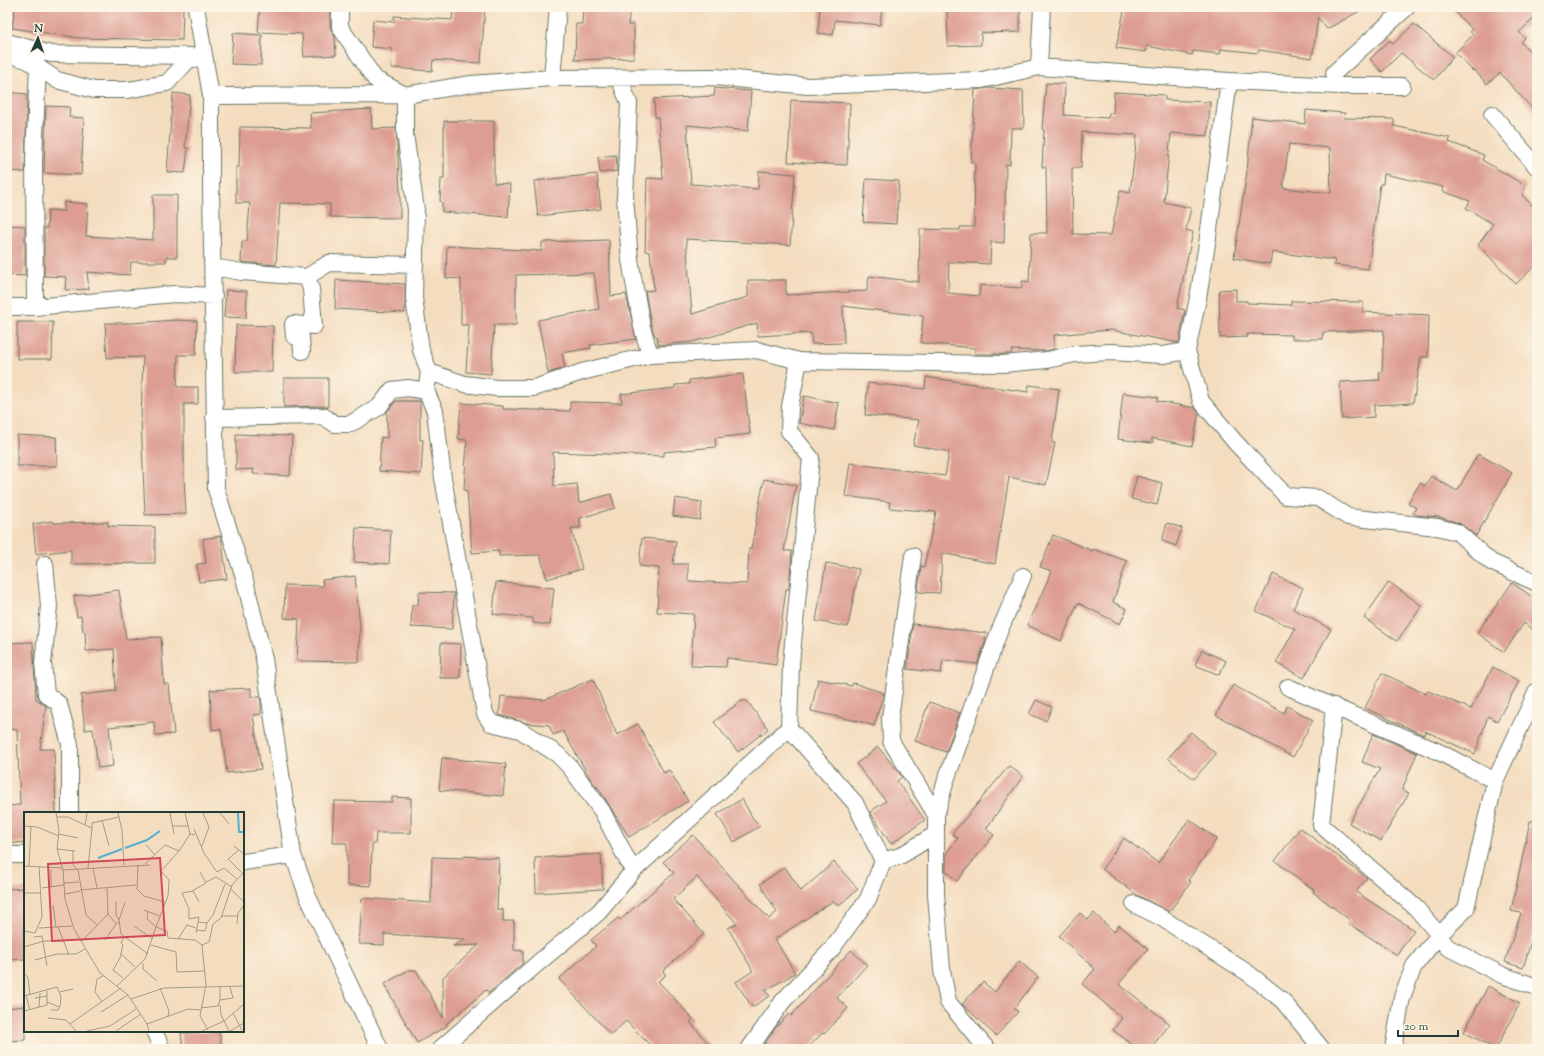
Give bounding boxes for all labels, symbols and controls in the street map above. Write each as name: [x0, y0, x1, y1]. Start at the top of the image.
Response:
north arrow: [18, 18, 58, 58]
text: N: [33, 21, 43, 37]
inset map: [24, 812, 244, 1032]
scale bar: [1398, 1012, 1458, 1038]
text: 20 m: [1404, 1018, 1429, 1036]

